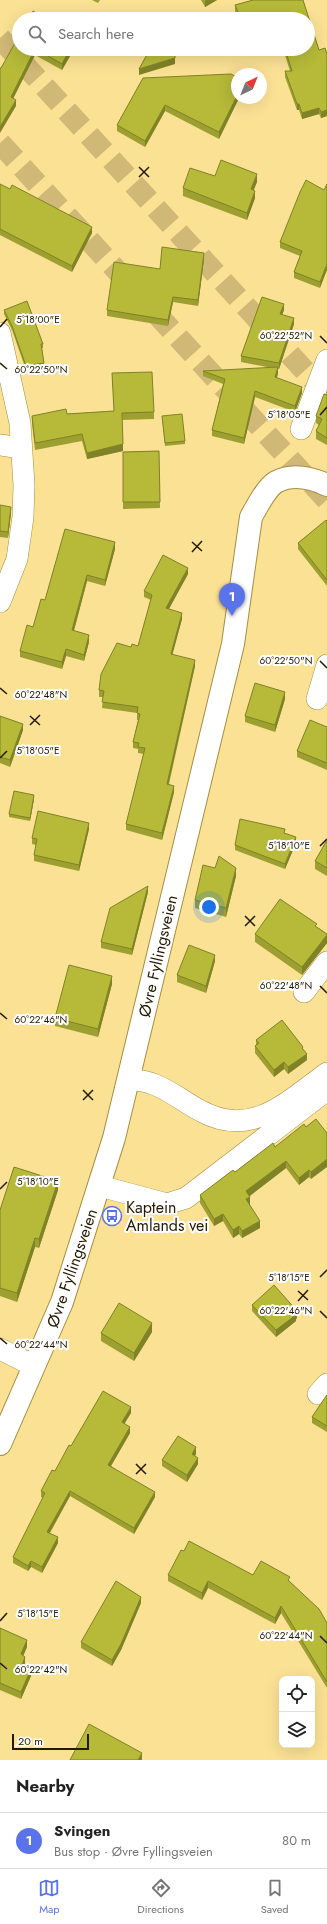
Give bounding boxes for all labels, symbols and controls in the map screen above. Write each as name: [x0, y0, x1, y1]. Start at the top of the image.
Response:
search box: [12, 12, 315, 56]
icon: search: [26, 23, 48, 45]
text: Search here: [58, 23, 134, 45]
north arrow: [231, 68, 267, 104]
text: 5°18'00"E: [16, 312, 60, 327]
text: 60°22'52"N: [260, 328, 312, 343]
text: 60°22'50"N: [15, 362, 67, 377]
text: 5°18'05"E: [267, 407, 311, 422]
pin: 1: [219, 583, 245, 616]
text: 60°22'50"N: [260, 653, 312, 668]
text: 60°22'48"N: [15, 687, 67, 702]
text: 5°18'05"E: [16, 743, 60, 758]
text: 5°18'10"E: [268, 838, 310, 853]
street label: Øvre Fyllingsveien: [133, 893, 183, 1019]
your location: [199, 897, 219, 917]
text: 60°22'48"N: [260, 978, 312, 993]
text: 60°22'46"N: [15, 1012, 67, 1027]
text: 5°18'10"E: [17, 1174, 59, 1189]
place label: Kaptein Amlands vei: [126, 1196, 208, 1237]
street label: Øvre Fyllingsveien: [41, 1205, 103, 1331]
bus stop icon: Kaptein Amlands vei: [101, 1205, 123, 1227]
text: 5°18'15"E: [268, 1270, 310, 1285]
text: 60°22'46"N: [260, 1303, 312, 1318]
text: 60°22'44"N: [15, 1337, 67, 1352]
text: 5°18'15"E: [17, 1606, 59, 1621]
text: 60°22'44"N: [260, 1628, 312, 1643]
text: 60°22'42"N: [15, 1662, 67, 1677]
map controls: [279, 1676, 315, 1748]
button: locate: [279, 1676, 315, 1712]
button: layers: [279, 1712, 315, 1748]
scale bar: [12, 1732, 89, 1751]
text: 20 m: [18, 1733, 43, 1749]
text: Nearby: [16, 1774, 74, 1798]
text: Svingen: [54, 1820, 110, 1842]
text: 1: [26, 1831, 32, 1850]
text: 80 m: [282, 1831, 311, 1850]
text: Bus stop · Øvre Fyllingsveien: [54, 1842, 213, 1861]
tab: Map: [38, 1877, 60, 1917]
tab: Directions: [137, 1877, 184, 1917]
tab: Saved: [261, 1877, 289, 1917]

